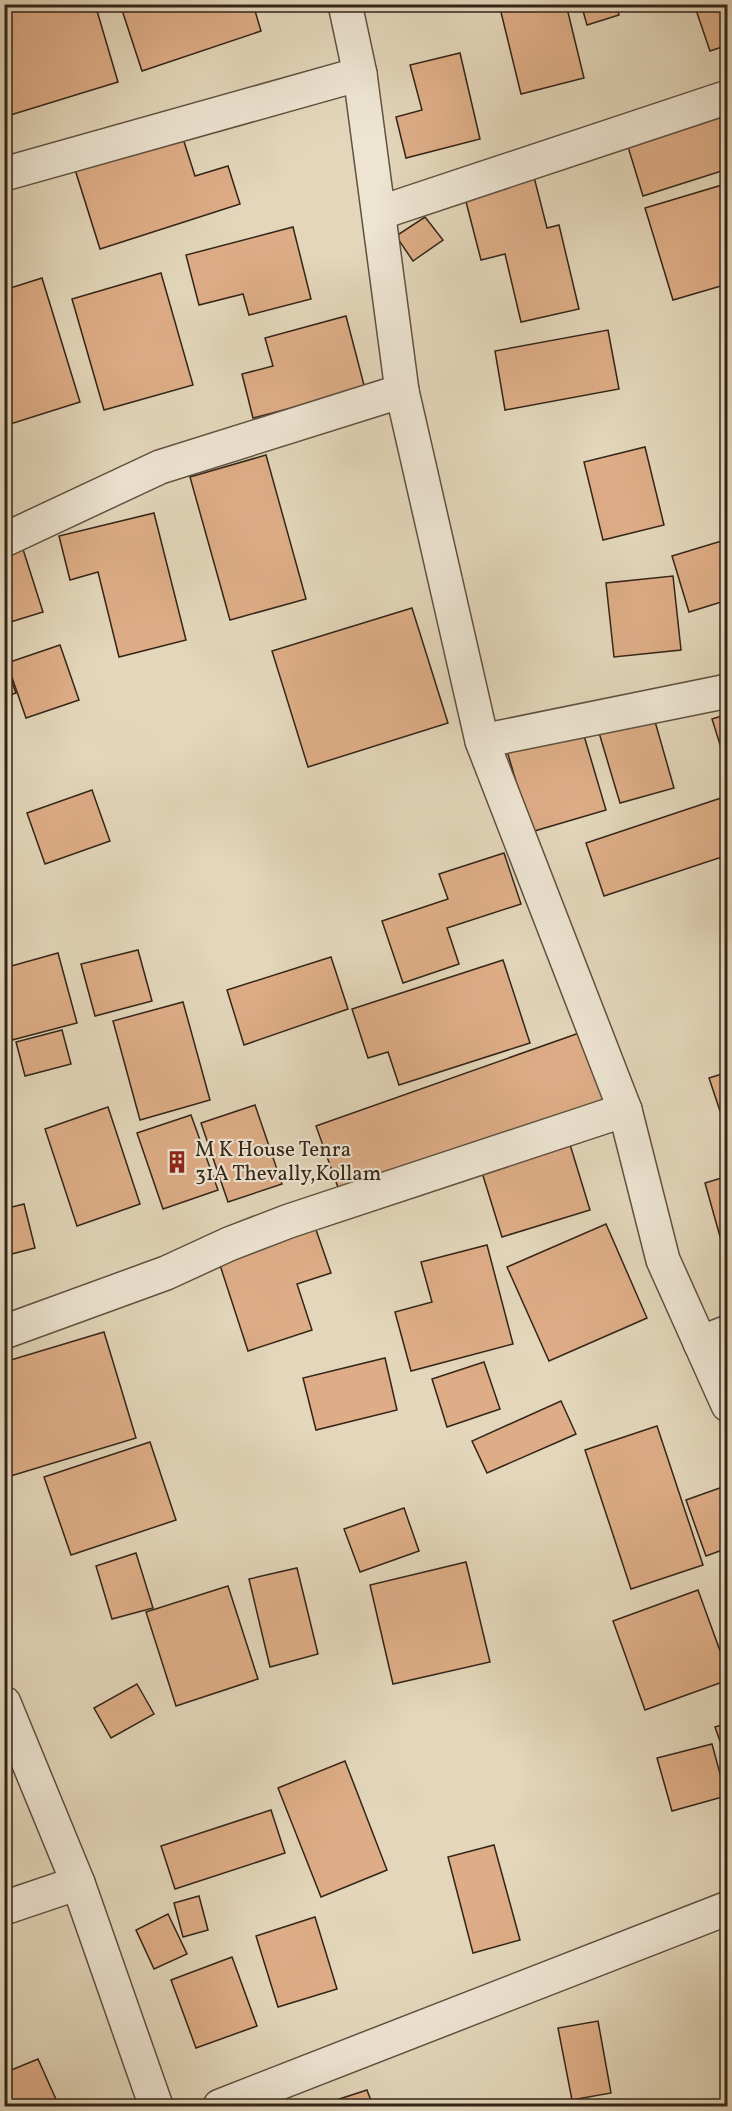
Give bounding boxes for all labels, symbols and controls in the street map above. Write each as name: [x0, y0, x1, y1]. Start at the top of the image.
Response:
place label: M K House Tenra 31A Thevally,Kollam: [195, 1136, 381, 1189]
building icon: M K House Tenra 31A Thevally,Kollam: [164, 1149, 190, 1175]

